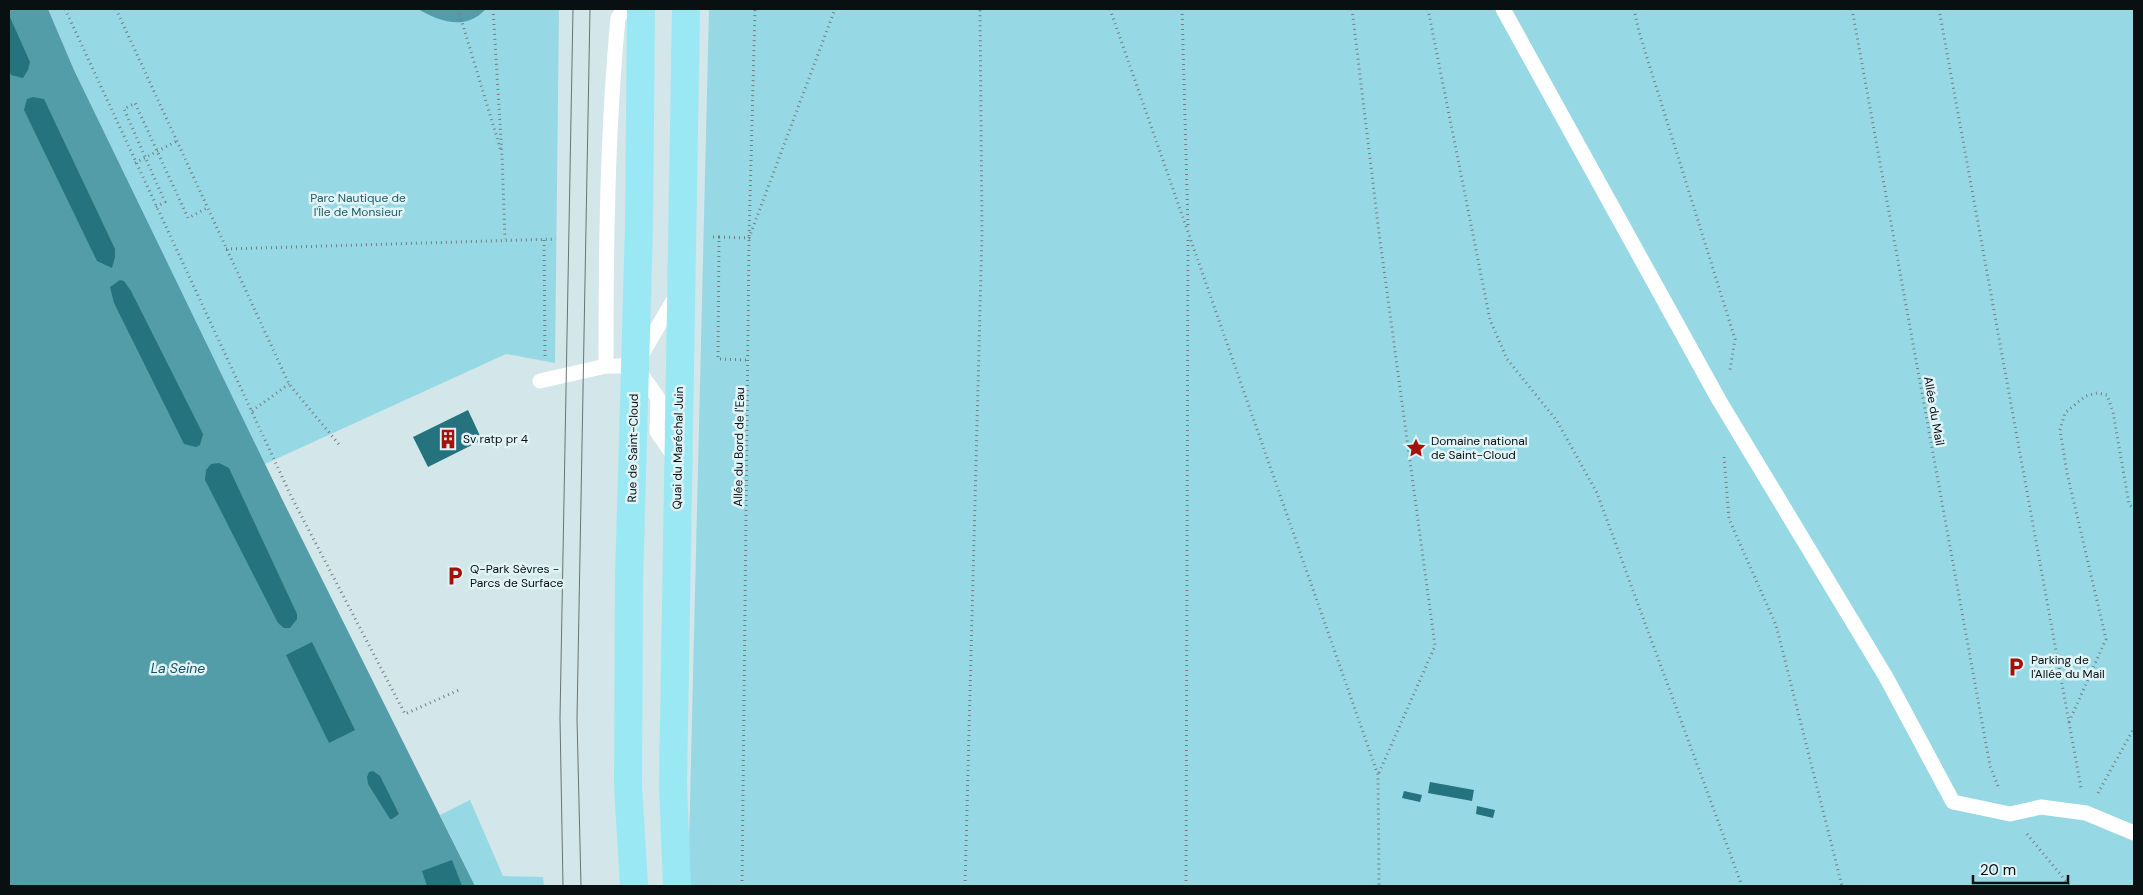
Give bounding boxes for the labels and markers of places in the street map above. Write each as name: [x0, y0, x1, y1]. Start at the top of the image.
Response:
building icon: Sv ratp pr 4: [437, 428, 459, 450]
place label: Sv ratp pr 4: [463, 431, 528, 447]
place label: Domaine national de Saint-Cloud: [1431, 433, 1527, 463]
place icon: Domaine national de Saint-Cloud: [1405, 437, 1427, 459]
place label: Q-Park Sèvres - Parcs de Surface: [470, 561, 564, 591]
parking icon: Q-Park Sèvres - Parcs de Surface: [444, 565, 466, 587]
place label: Parking de l'Allée du Mail: [2031, 652, 2105, 682]
parking icon: Parking de l'Allée du Mail: [2005, 656, 2027, 678]

